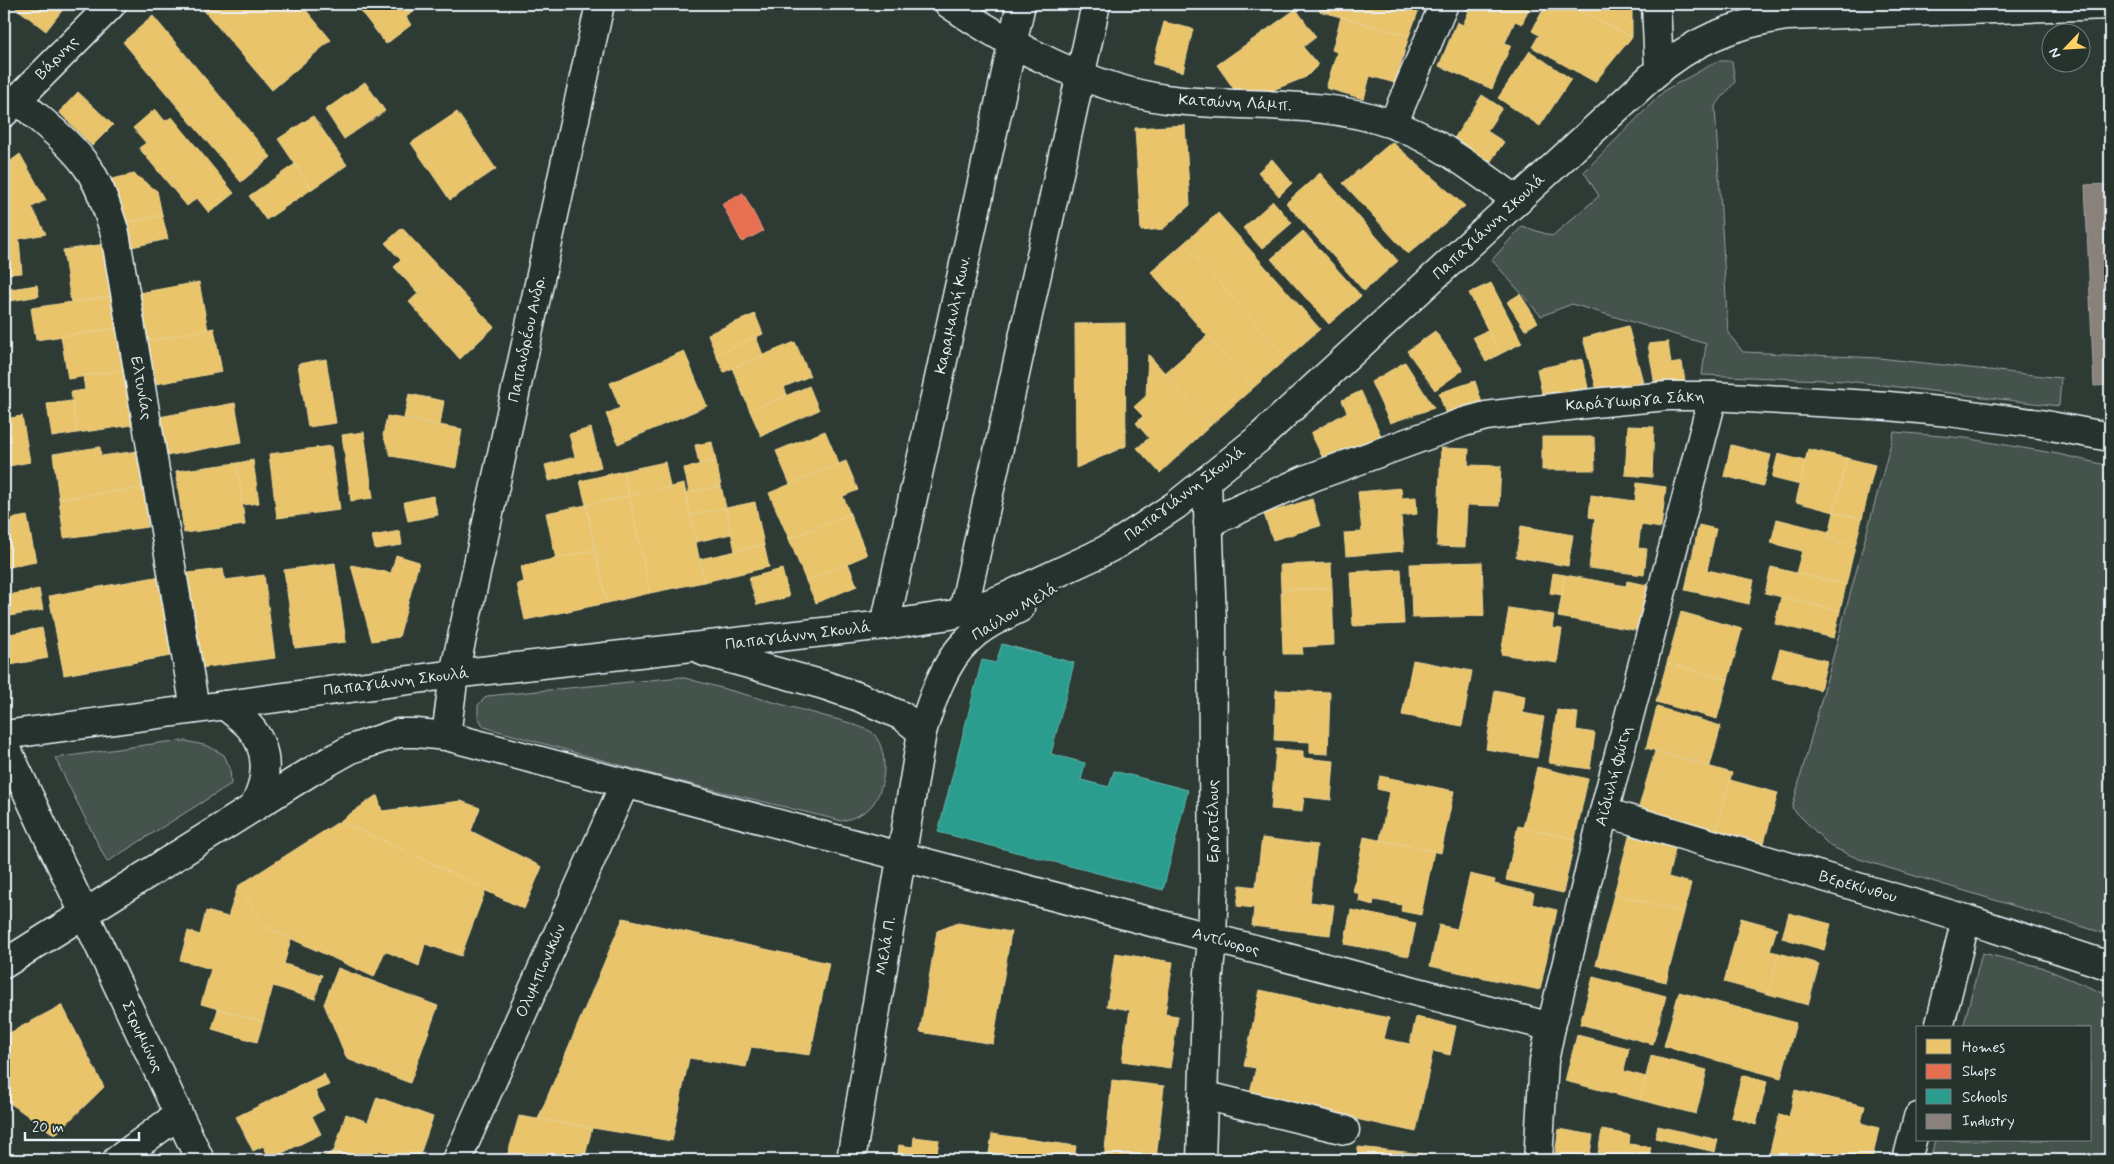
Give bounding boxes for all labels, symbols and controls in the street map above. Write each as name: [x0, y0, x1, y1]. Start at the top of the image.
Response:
north arrow: [2042, 22, 2092, 72]
street label: Βάρνης: [31, 31, 83, 85]
text: N: [2045, 45, 2065, 61]
street label: Κατσώνη Λάμπ.: [1178, 90, 1292, 116]
street label: Παπαγιάννη Σκουλά: [1428, 169, 1550, 285]
street label: Καραμανλή Κων.: [930, 254, 976, 376]
street label: Παπανδρέου Ανδρ.: [502, 274, 551, 404]
street label: Ελτυνίας: [125, 355, 157, 421]
street label: Καράγιωργα Σάκη: [1565, 386, 1705, 416]
street label: Παπαγιάννη Σκουλά: [1120, 441, 1250, 547]
street label: Παύλου Μελά: [968, 578, 1062, 646]
street label: Παπαγιάννη Σκουλά: [724, 617, 872, 655]
street label: Παπαγιάννη Σκουλά: [322, 663, 470, 701]
street label: Αϊδινλή Φώτη: [1591, 723, 1637, 829]
street label: Εργοτέλους: [1202, 779, 1224, 863]
street label: Βερεκύνθου: [1817, 866, 1899, 908]
street label: Μελά Π.: [871, 915, 901, 977]
street label: Ολυμπιονικών: [511, 921, 571, 1021]
street label: Αντίνορος: [1190, 923, 1262, 961]
street label: Στρυμώνος: [116, 998, 168, 1076]
legend: [1916, 1026, 2092, 1142]
text: Homes: [1962, 1038, 2005, 1058]
text: Shops: [1962, 1062, 1997, 1082]
text: Schools: [1962, 1088, 2008, 1108]
scale bar: [25, 1109, 139, 1141]
text: Industry: [1962, 1112, 2015, 1132]
text: 20 m: [32, 1118, 64, 1138]

